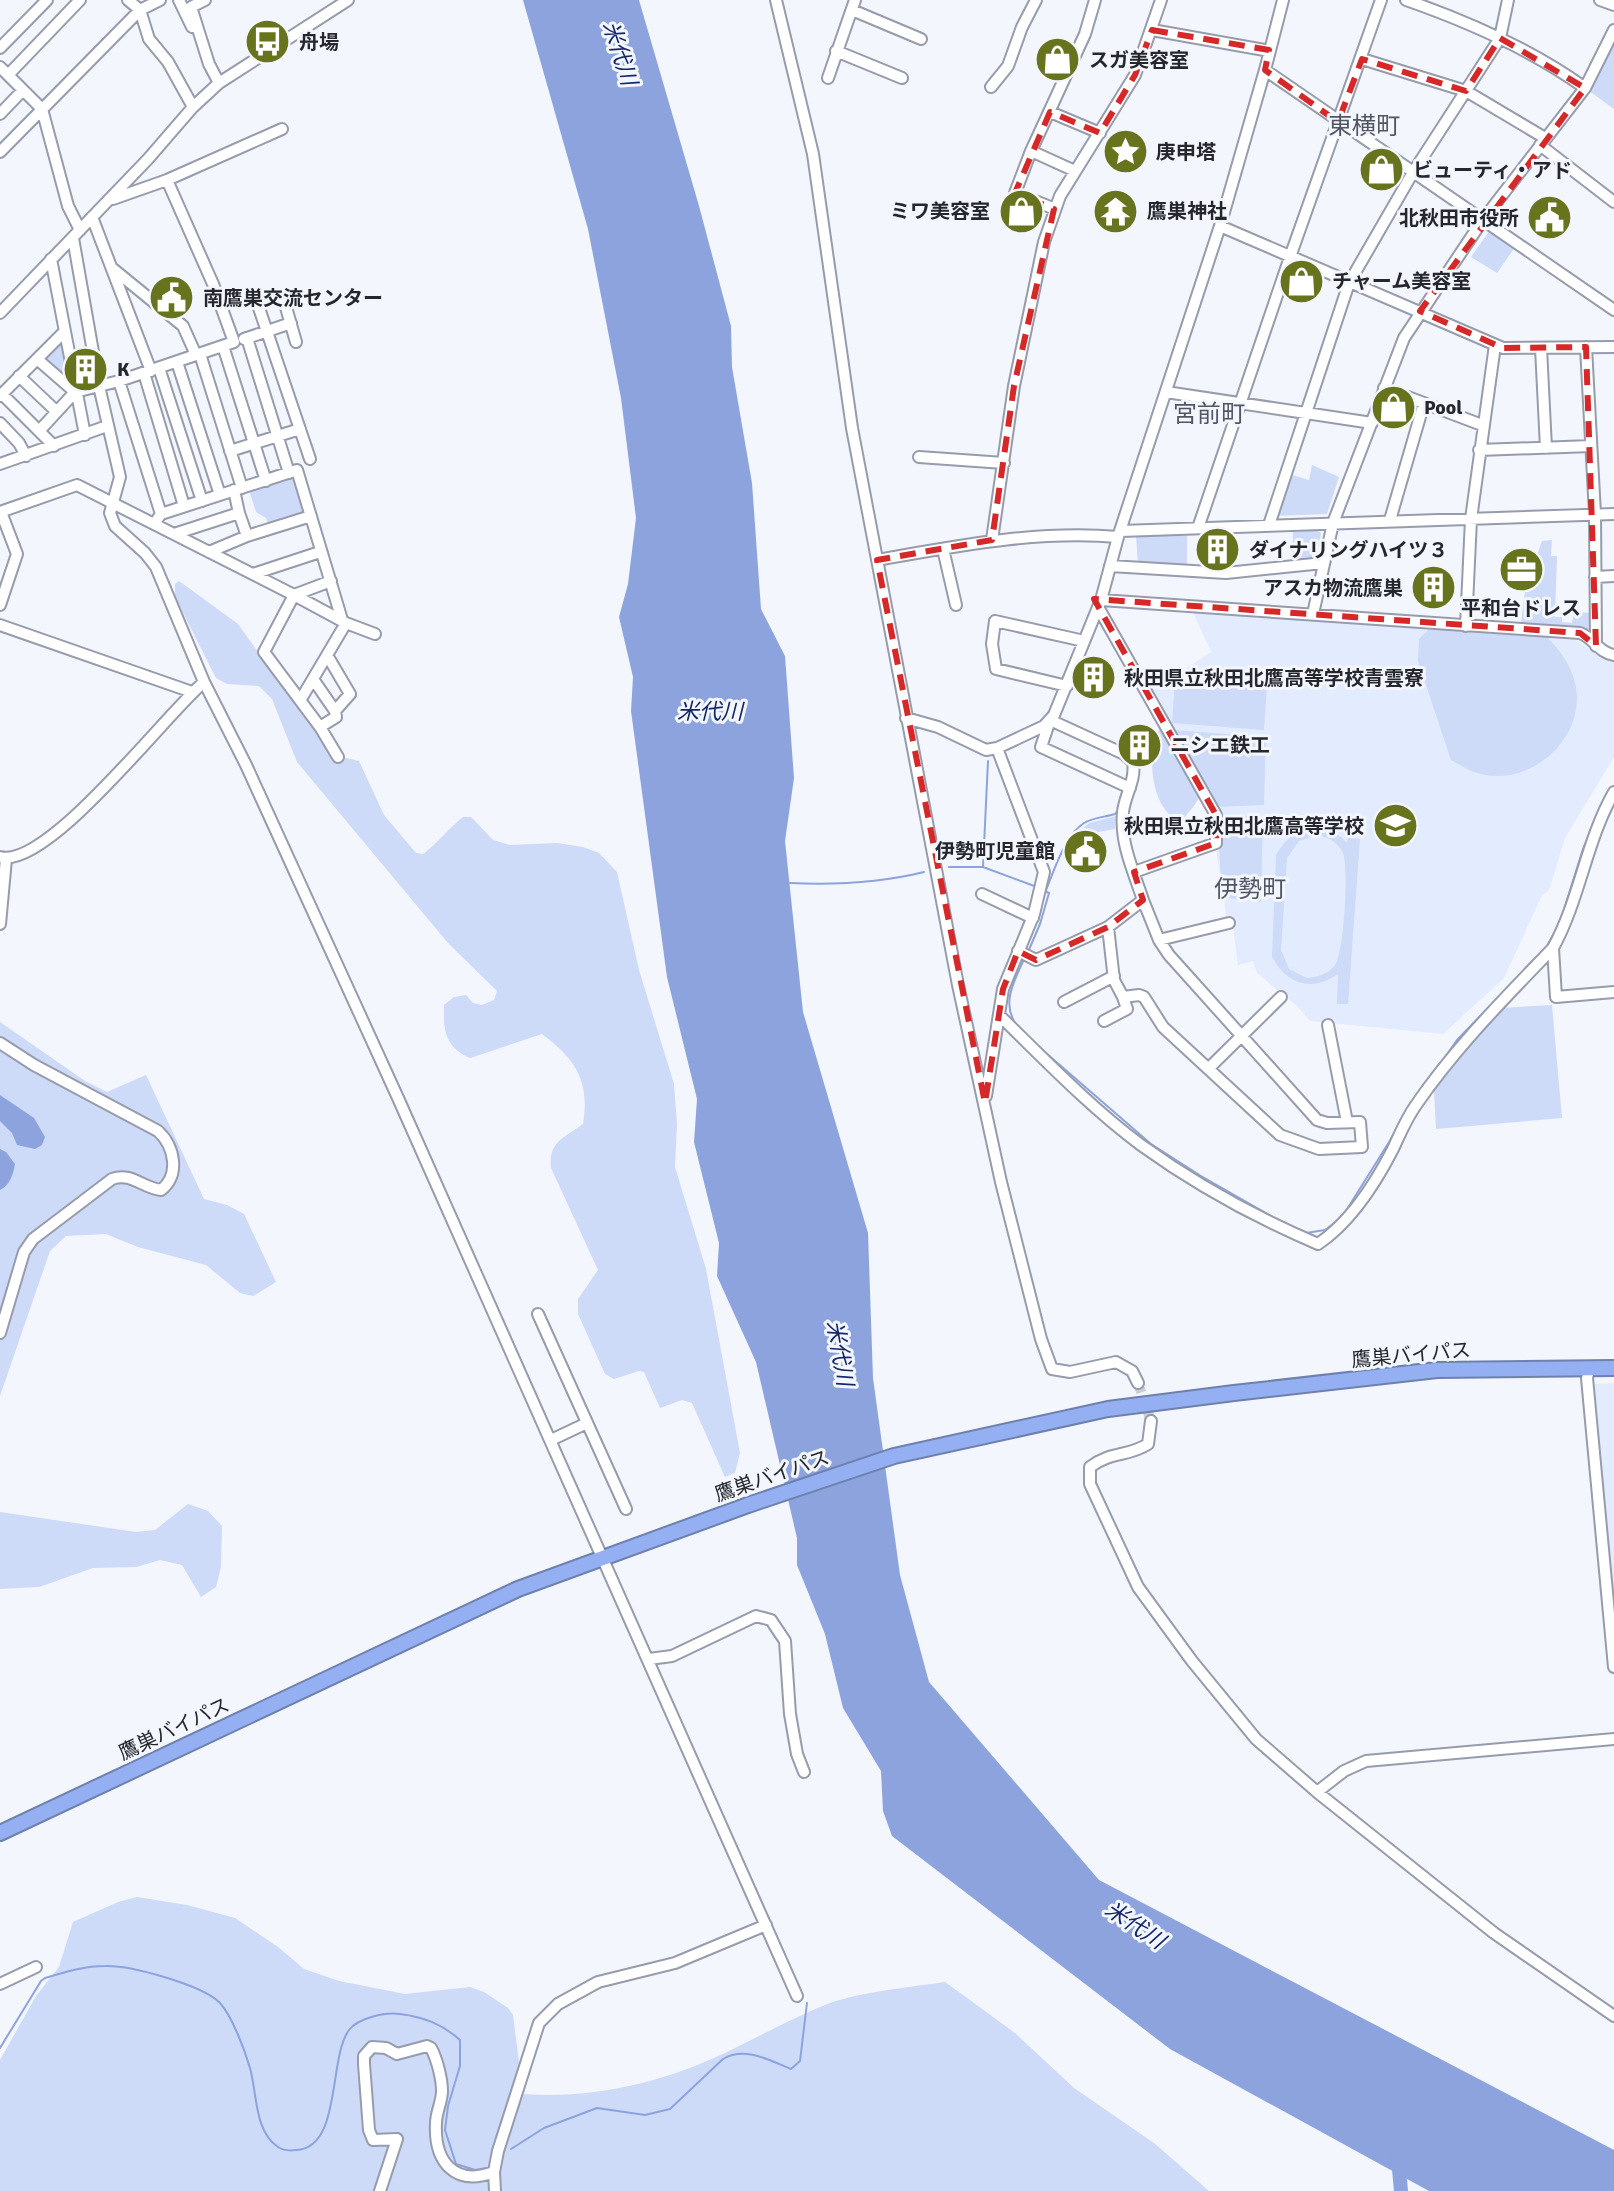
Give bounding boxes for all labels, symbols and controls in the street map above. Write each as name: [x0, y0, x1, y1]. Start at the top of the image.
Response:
water label: 米代川: [597, 17, 644, 90]
bus stop icon: 舟場: [244, 18, 292, 66]
place label: 舟場: [299, 30, 339, 55]
shop icon: スガ美容室: [1034, 36, 1082, 84]
place label: スガ美容室: [1089, 48, 1189, 73]
district label: 東横町: [1328, 111, 1400, 141]
place icon: 庚申塔: [1101, 128, 1149, 176]
place label: 庚申塔: [1156, 140, 1216, 165]
shop icon: ビューティ・アド: [1358, 146, 1406, 194]
place label: ビューティ・アド: [1413, 158, 1572, 183]
shop icon: ミワ美容室: [997, 187, 1045, 235]
temple icon: 鷹巣神社: [1092, 187, 1140, 235]
public building icon: 北秋田市役所: [1526, 194, 1574, 242]
place label: ミワ美容室: [890, 199, 990, 224]
place label: 鷹巣神社: [1147, 199, 1227, 224]
place label: 北秋田市役所: [1399, 206, 1519, 231]
shop icon: チャーム美容室: [1277, 257, 1325, 305]
place label: チャーム美容室: [1332, 269, 1471, 294]
public building icon: 南鷹巣交流センター: [148, 274, 196, 322]
place label: 南鷹巣交流センター: [203, 286, 383, 311]
building icon: K: [62, 345, 110, 393]
place label: K: [117, 357, 130, 382]
shop icon: Pool: [1369, 383, 1417, 431]
place label: Pool: [1424, 395, 1462, 420]
district label: 宮前町: [1173, 399, 1245, 429]
building icon: ダイナリングハイツ３: [1194, 526, 1242, 574]
place label: ダイナリングハイツ３: [1249, 538, 1448, 563]
office icon: 平和台ドレス: [1497, 545, 1545, 593]
building icon: アスカ物流鷹巣: [1410, 564, 1458, 612]
place label: アスカ物流鷹巣: [1263, 576, 1403, 601]
place label: 平和台ドレス: [1461, 596, 1581, 621]
building icon: 秋田県立秋田北鷹高等学校青雲寮: [1069, 654, 1117, 702]
place label: 秋田県立秋田北鷹高等学校青雲寮: [1124, 666, 1424, 691]
water label: 米代川: [677, 698, 745, 725]
building icon: ニシエ鉄工: [1115, 721, 1163, 769]
place label: ニシエ鉄工: [1170, 733, 1270, 758]
school or university icon: 秋田県立秋田北鷹高等学校: [1371, 802, 1419, 850]
place label: 秋田県立秋田北鷹高等学校: [1124, 814, 1364, 839]
public building icon: 伊勢町児童館: [1062, 827, 1110, 875]
place label: 伊勢町児童館: [935, 839, 1055, 864]
district label: 伊勢町: [1214, 874, 1286, 904]
water label: 米代川: [821, 1318, 859, 1390]
street label: 鷹巣バイパス: [1350, 1337, 1472, 1373]
street label: 鷹巣バイパス: [711, 1445, 833, 1507]
street label: 鷹巣バイパス: [115, 1692, 233, 1766]
water label: 米代川: [1100, 1895, 1172, 1956]

